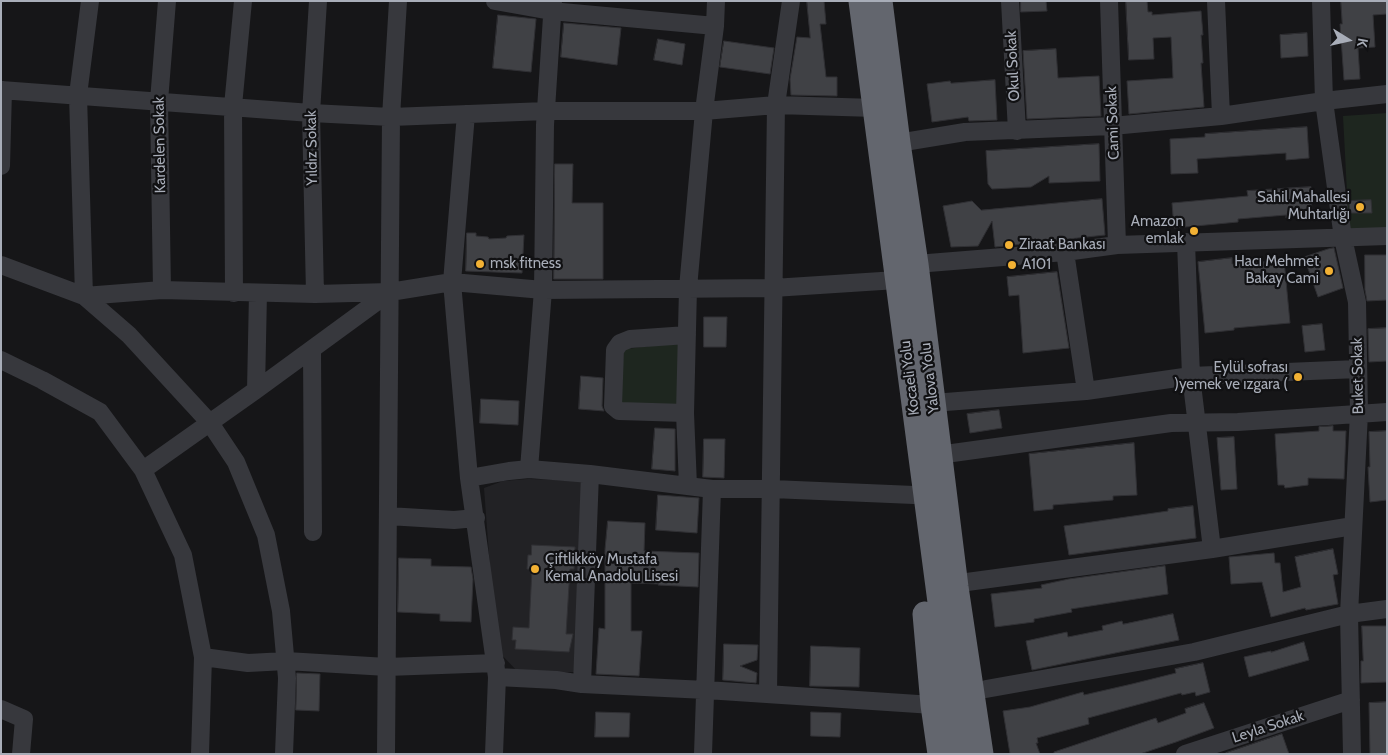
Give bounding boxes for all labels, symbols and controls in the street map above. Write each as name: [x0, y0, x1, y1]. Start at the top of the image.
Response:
north arrow: [1323, 15, 1373, 65]
street label: Okul Sokak: [1002, 30, 1024, 102]
text: K: [1353, 37, 1372, 48]
street label: Cami Sokak: [1103, 86, 1123, 160]
street label: Kardelen Sokak: [150, 96, 170, 194]
street label: Yıldız Sokak: [302, 110, 322, 186]
place label: Sahil Mahallesi Muhtarlığı: [1257, 189, 1350, 224]
marker: Sahil Mahallesi Muhtarlığı: [1354, 201, 1366, 213]
place label: Amazon emlak: [1131, 213, 1184, 248]
marker: Amazon emlak: [1188, 225, 1200, 237]
place label: Ziraat Bankası: [1019, 236, 1105, 254]
marker: Ziraat Bankası: [1003, 239, 1015, 251]
place label: Hacı Mehmet Bakay Cami: [1234, 253, 1319, 288]
place label: msk fitness: [490, 255, 561, 273]
place label: A101: [1022, 256, 1051, 274]
marker: msk fitness: [474, 258, 486, 270]
marker: A101: [1006, 259, 1018, 271]
marker: Hacı Mehmet Bakay Cami: [1323, 265, 1335, 277]
street label: Buket Sokak: [1348, 337, 1368, 415]
street label: Kocaeli̇ Yolu: [897, 340, 923, 416]
street label: Yalova Yolu: [917, 342, 943, 414]
place label: Eylül sofrası )yemek ve ızgara (: [1174, 359, 1288, 394]
marker: Eylül sofrası )yemek ve ızgara (: [1292, 371, 1304, 383]
place label: Çiftlikköy Mustafa Kemal Anadolu Lisesi: [545, 551, 678, 586]
marker: Çiftlikköy Mustafa Kemal Anadolu Lisesi: [529, 563, 541, 575]
street label: Leyla Sokak: [1230, 707, 1306, 747]

